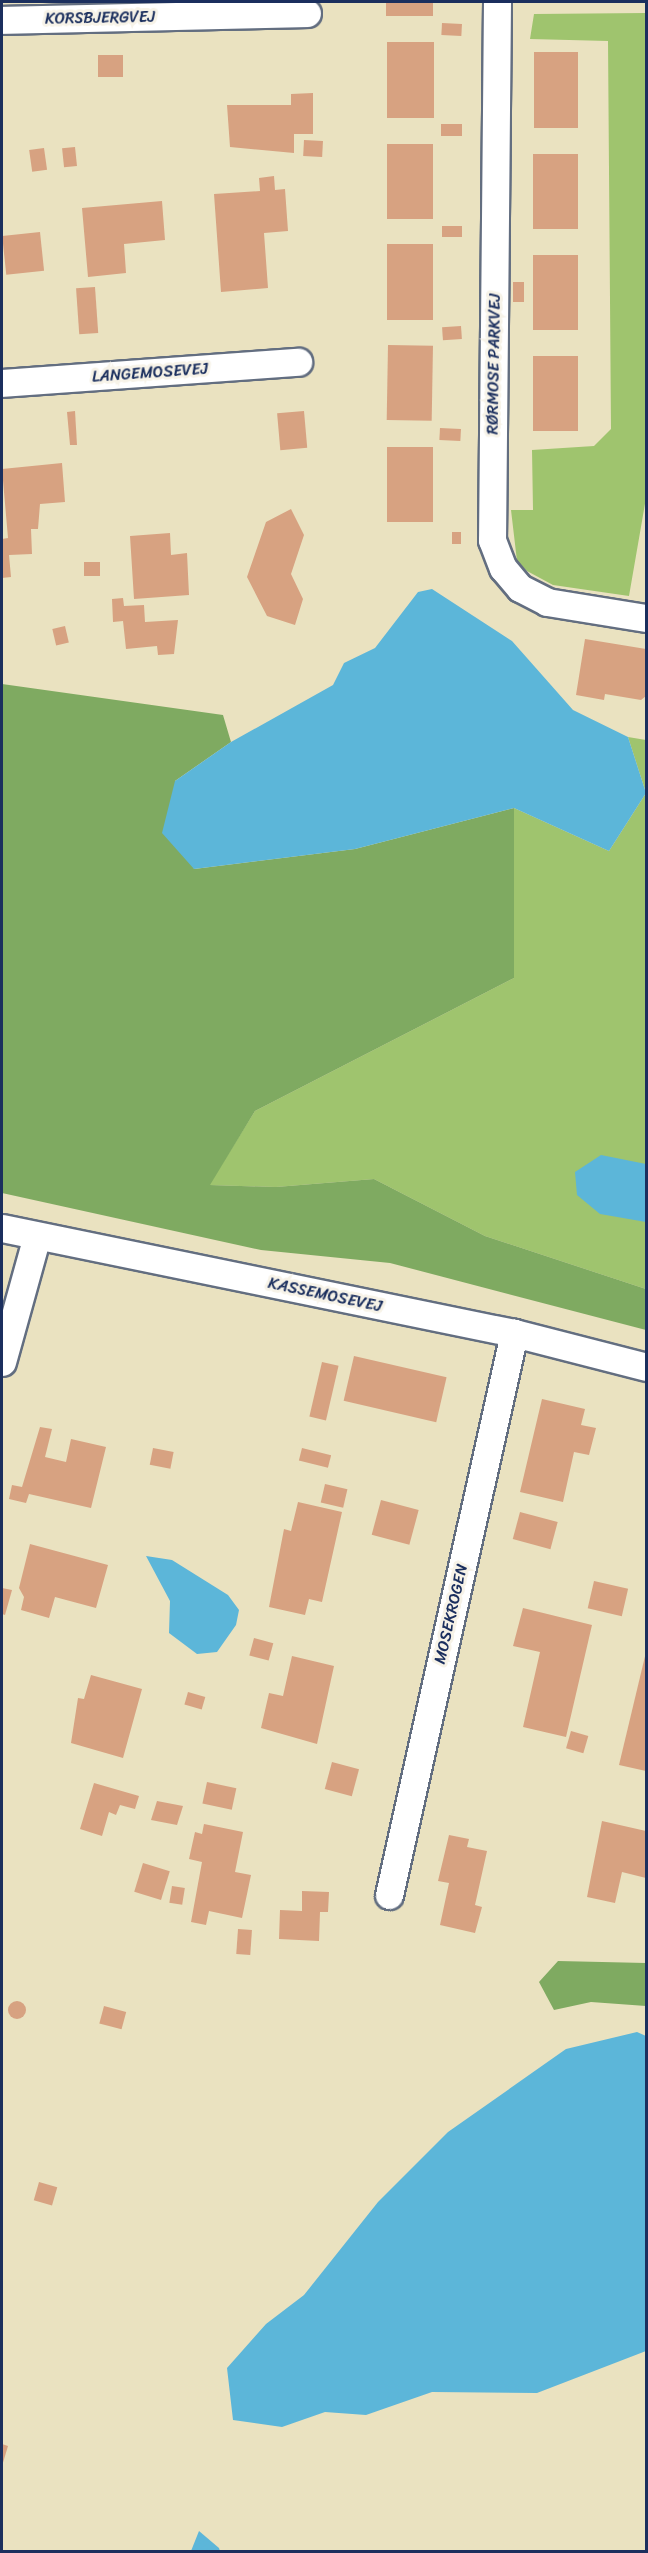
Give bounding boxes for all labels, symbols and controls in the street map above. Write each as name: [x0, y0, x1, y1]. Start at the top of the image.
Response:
street label: KORSBJERGVEJ: [45, 7, 155, 29]
street label: RØRMOSE PARKVEJ: [483, 294, 505, 434]
street label: LANGEMOSEVEJ: [91, 359, 209, 387]
street label: KASSEMOSEVEJ: [266, 1274, 384, 1316]
street label: MOSEKROGEN: [430, 1562, 472, 1666]

